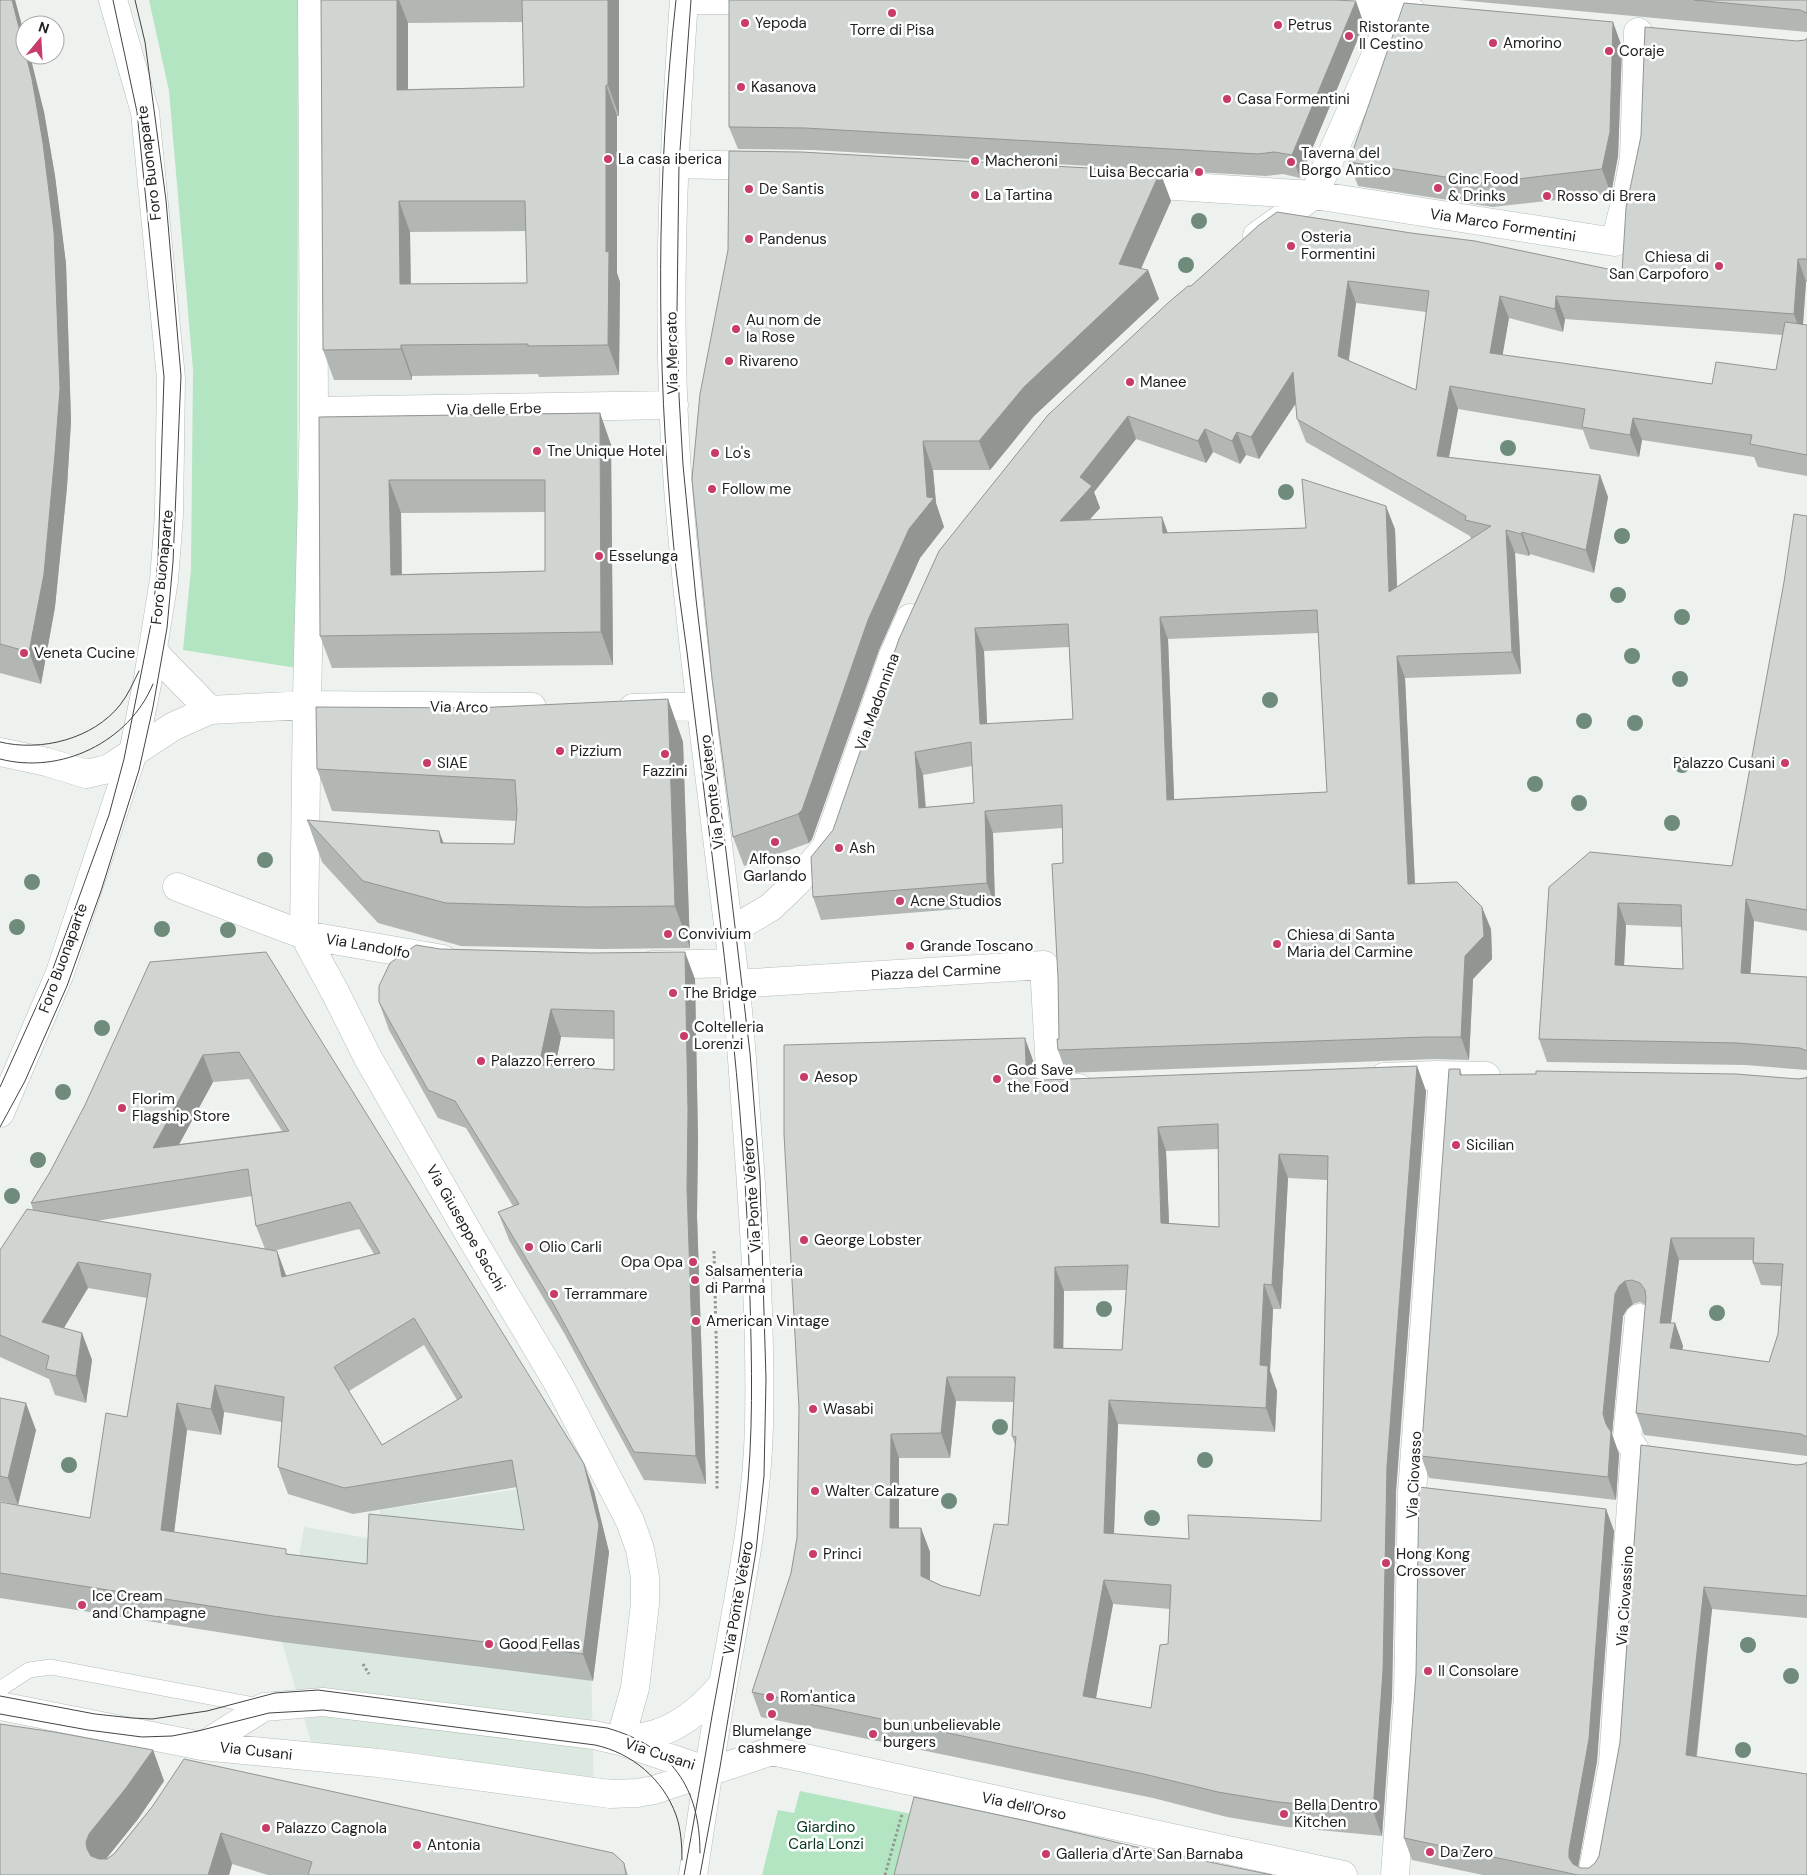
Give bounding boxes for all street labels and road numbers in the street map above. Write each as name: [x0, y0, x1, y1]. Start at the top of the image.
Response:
street label: Foro Buonaparte: [132, 105, 166, 221]
street label: Via Marco Formentini: [1429, 204, 1577, 246]
street label: Via Mercato: [661, 311, 683, 395]
street label: Via delle Erbe: [446, 398, 542, 420]
street label: Foro Buonaparte: [146, 509, 178, 625]
street label: Via Madonnina: [850, 650, 904, 754]
street label: Via Arco: [430, 696, 489, 718]
street label: Via Ponte Vetero: [695, 733, 729, 850]
street label: Foro Buonaparte: [34, 900, 92, 1016]
street label: Via Landolfo: [324, 929, 412, 963]
street label: Piazza del Carmine: [870, 959, 1002, 985]
street label: Via Ponte Vetero: [738, 1137, 766, 1253]
street label: Via Giuseppe Sacchi: [422, 1161, 510, 1295]
street label: Via Ciovasso: [1402, 1430, 1426, 1520]
street label: Via Ponte Vetero: [718, 1539, 758, 1657]
street label: Via Ciovassino: [1612, 1545, 1638, 1647]
street label: Via Cusani: [622, 1733, 698, 1775]
street label: Via Cusani: [219, 1737, 293, 1765]
street label: Via dell'Orso: [980, 1787, 1068, 1825]

